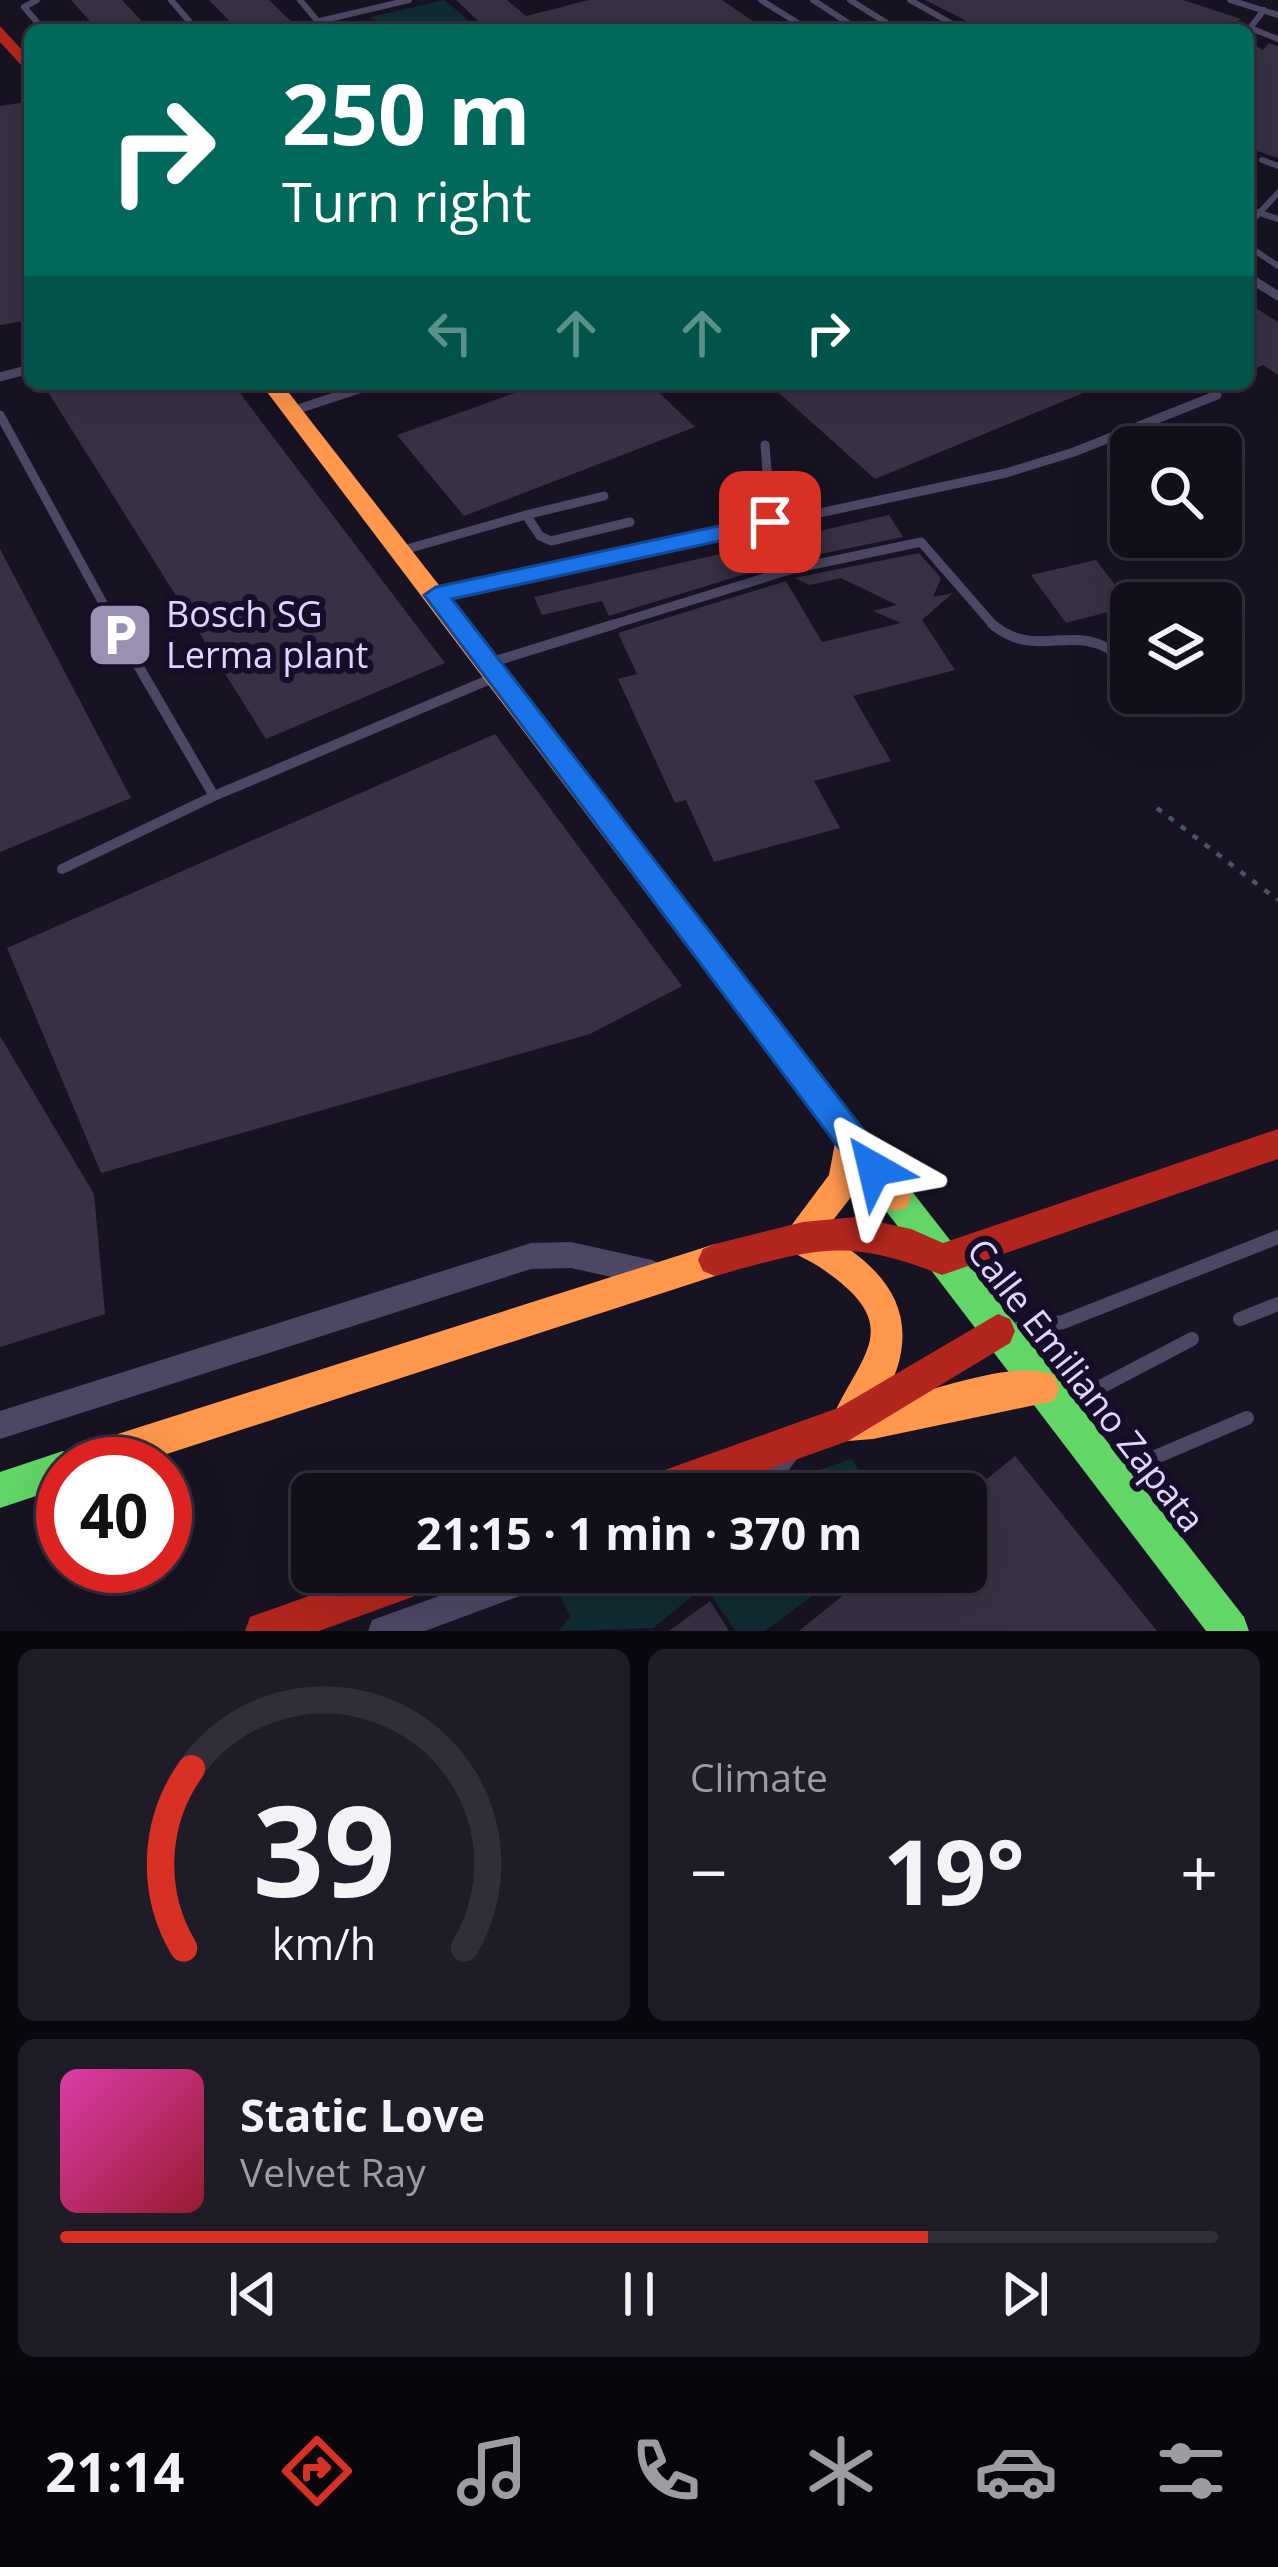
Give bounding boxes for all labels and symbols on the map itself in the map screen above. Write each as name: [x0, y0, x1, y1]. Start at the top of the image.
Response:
pin: [719, 471, 821, 573]
place label: Bosch SG Lerma plant: [166, 589, 368, 679]
parking icon: Bosch SG Lerma plant: [85, 600, 155, 670]
position arrow: [811, 1106, 937, 1232]
street label: Calle Emiliano Zapata: [956, 1228, 1216, 1541]
speed limit sign: 40: [36, 1437, 192, 1593]

